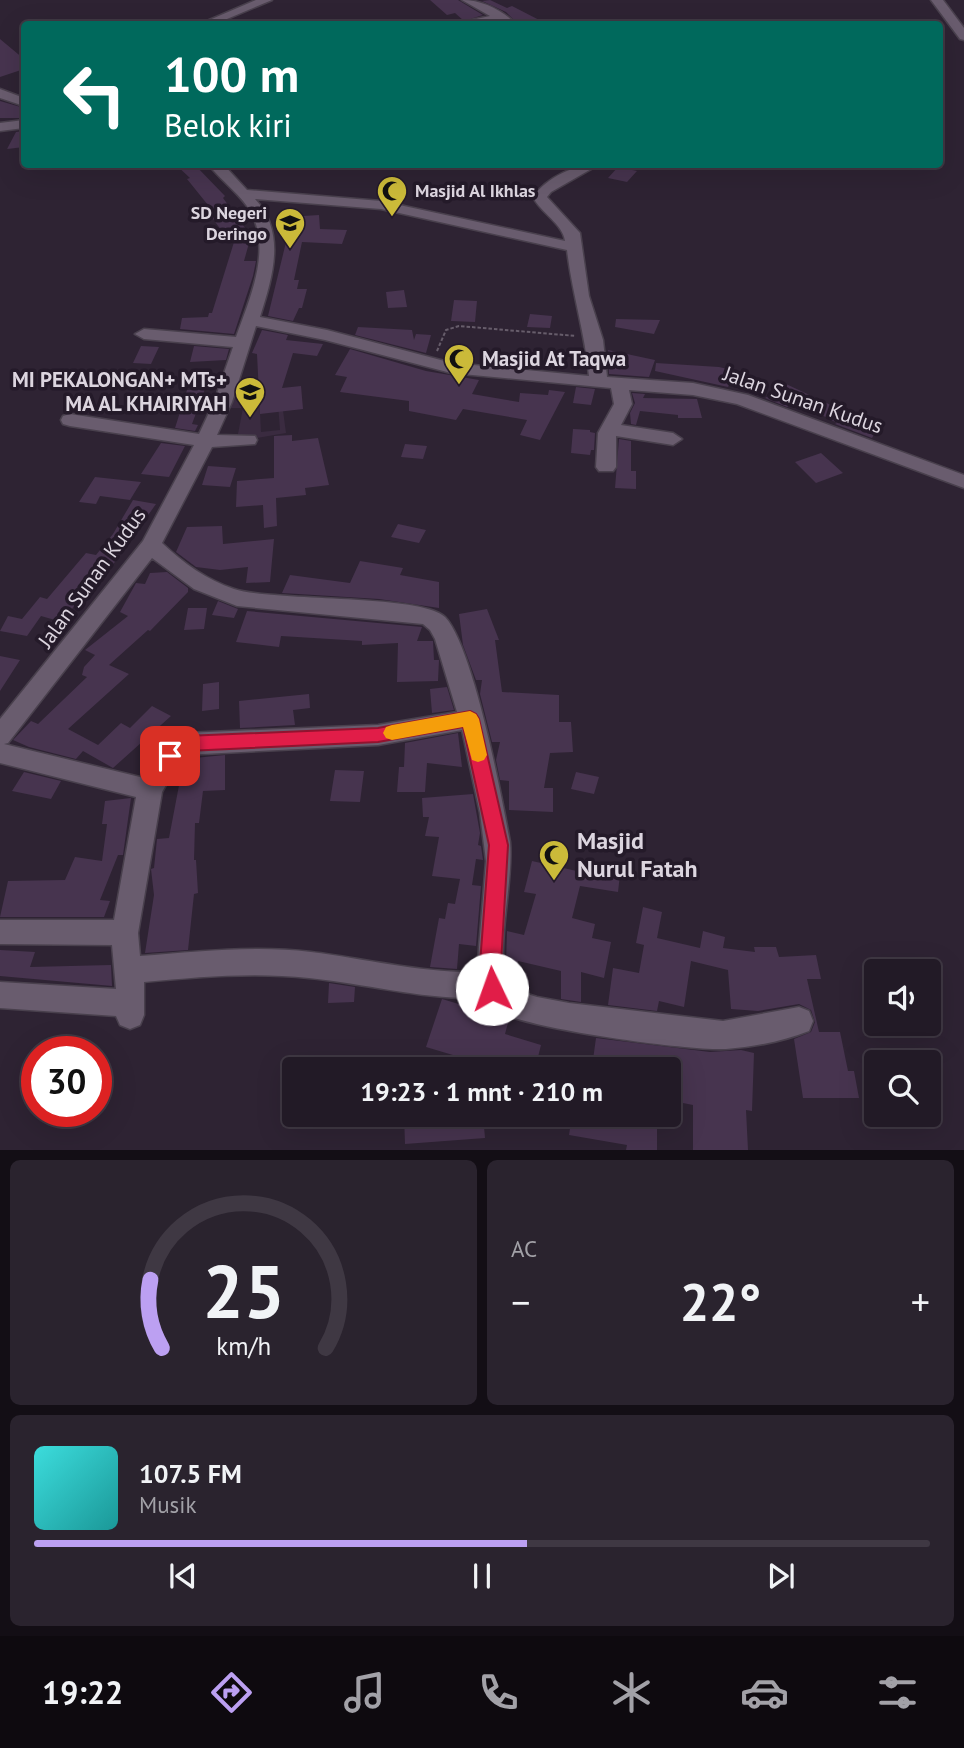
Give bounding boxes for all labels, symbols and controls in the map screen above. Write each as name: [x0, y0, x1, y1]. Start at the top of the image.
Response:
text: 100 m: [164, 42, 299, 106]
icon: left: [49, 49, 140, 140]
text: Belok kiri: [164, 104, 292, 146]
mosque icon: Masjid Al Ikhlas: [375, 174, 409, 218]
place label: Masjid Al Ikhlas: [415, 179, 536, 202]
place label: SD Negeri Deringo: [191, 201, 267, 245]
school or university icon: SD Negeri Deringo: [273, 206, 307, 250]
mosque icon: Masjid At Taqwa: [442, 342, 476, 386]
place label: Masjid At Taqwa: [482, 345, 626, 372]
street label: Jalan Sunan Kudus: [719, 359, 886, 439]
place label: MI PEKALONGAN+ MTs+ MA AL KHAIRIYAH: [12, 366, 227, 417]
school or university icon: MI PEKALONGAN+ MTs+ MA AL KHAIRIYAH: [233, 375, 267, 419]
street label: Jalan Sunan Kudus: [31, 502, 151, 654]
pin: [140, 726, 200, 786]
icon: arrive: [151, 737, 189, 775]
place label: Masjid Nurul Fatah: [577, 825, 698, 884]
mosque icon: Masjid Nurul Fatah: [537, 838, 571, 882]
position arrow: [455, 952, 529, 1026]
map controls: [864, 959, 941, 1127]
button: sound: [864, 959, 941, 1036]
speed limit sign: 30: [21, 1036, 112, 1127]
button: search: [864, 1050, 941, 1127]
text: 19:23 · 1 mnt · 210 m: [360, 1075, 603, 1108]
text: AC: [511, 1234, 537, 1263]
text: 25: [202, 1245, 285, 1339]
text: 22°: [680, 1268, 761, 1335]
text: −: [511, 1277, 530, 1326]
text: +: [911, 1277, 930, 1326]
text: km/h: [216, 1330, 271, 1362]
text: 107.5 FM: [139, 1457, 242, 1490]
text: Musik: [139, 1490, 196, 1519]
icon: previous: [164, 1557, 202, 1595]
icon: pause: [463, 1557, 501, 1595]
icon: next: [762, 1557, 800, 1595]
icon: directions: [207, 1668, 256, 1717]
icon: music: [340, 1668, 389, 1717]
icon: phone: [474, 1668, 523, 1717]
icon: climate: [607, 1668, 656, 1717]
icon: car: [740, 1668, 789, 1717]
icon: filters: [873, 1668, 922, 1717]
text: 19:22: [42, 1671, 123, 1713]

